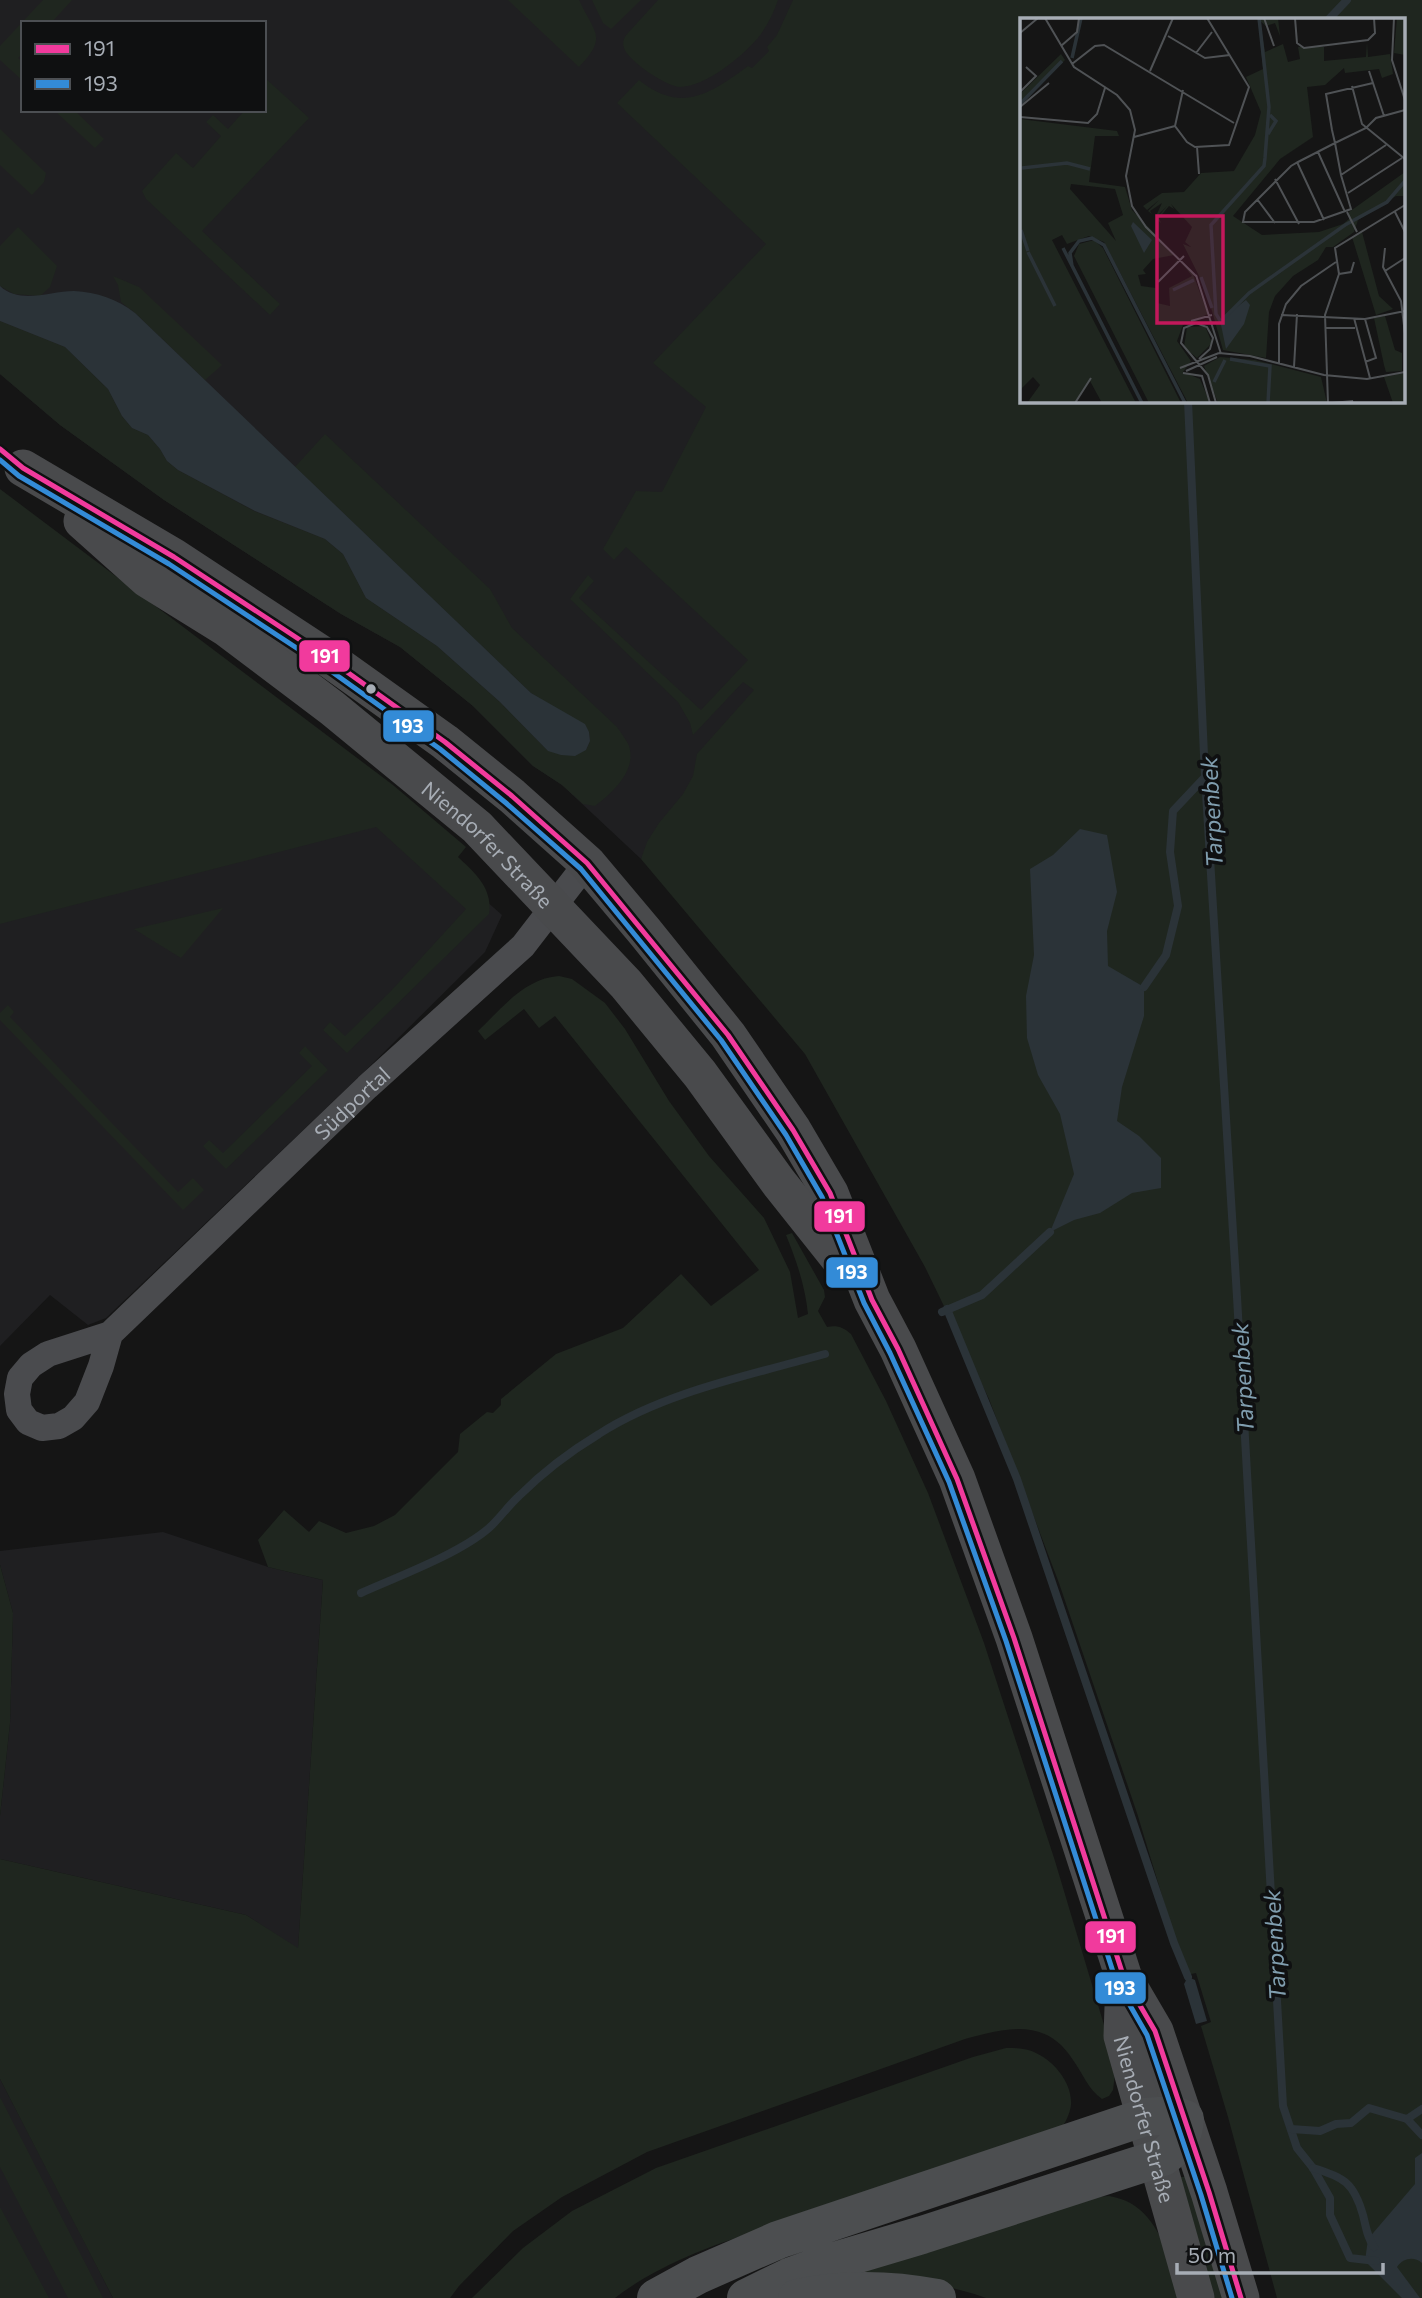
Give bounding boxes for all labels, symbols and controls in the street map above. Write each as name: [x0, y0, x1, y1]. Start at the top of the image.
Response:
inset map: [1020, 18, 1404, 402]
legend: [21, 21, 266, 112]
text: 191: [84, 35, 115, 60]
text: 193: [84, 70, 118, 95]
line badge: 191: [298, 639, 351, 673]
text: 191: [311, 644, 339, 667]
unlabelled marker: [364, 682, 378, 696]
line badge: 193: [382, 709, 435, 743]
text: 193: [392, 714, 424, 737]
water label: Tarpenbek: [1194, 755, 1228, 868]
street label: Niendorfer Straße: [418, 775, 559, 912]
street label: Südportal: [308, 1061, 394, 1144]
line badge: 191: [813, 1200, 866, 1233]
text: 191: [825, 1204, 853, 1227]
line badge: 193: [825, 1256, 879, 1289]
text: 193: [836, 1260, 868, 1283]
water label: Tarpenbek: [1225, 1321, 1259, 1434]
water label: Tarpenbek: [1257, 1888, 1291, 2001]
line badge: 191: [1084, 1920, 1137, 1954]
text: 191: [1097, 1924, 1125, 1947]
line badge: 193: [1094, 1971, 1147, 2005]
text: 193: [1104, 1976, 1136, 1999]
street label: Niendorfer Straße: [1110, 2032, 1181, 2205]
scale bar: [1177, 2232, 1384, 2276]
text: 50 m: [1188, 2242, 1236, 2267]

